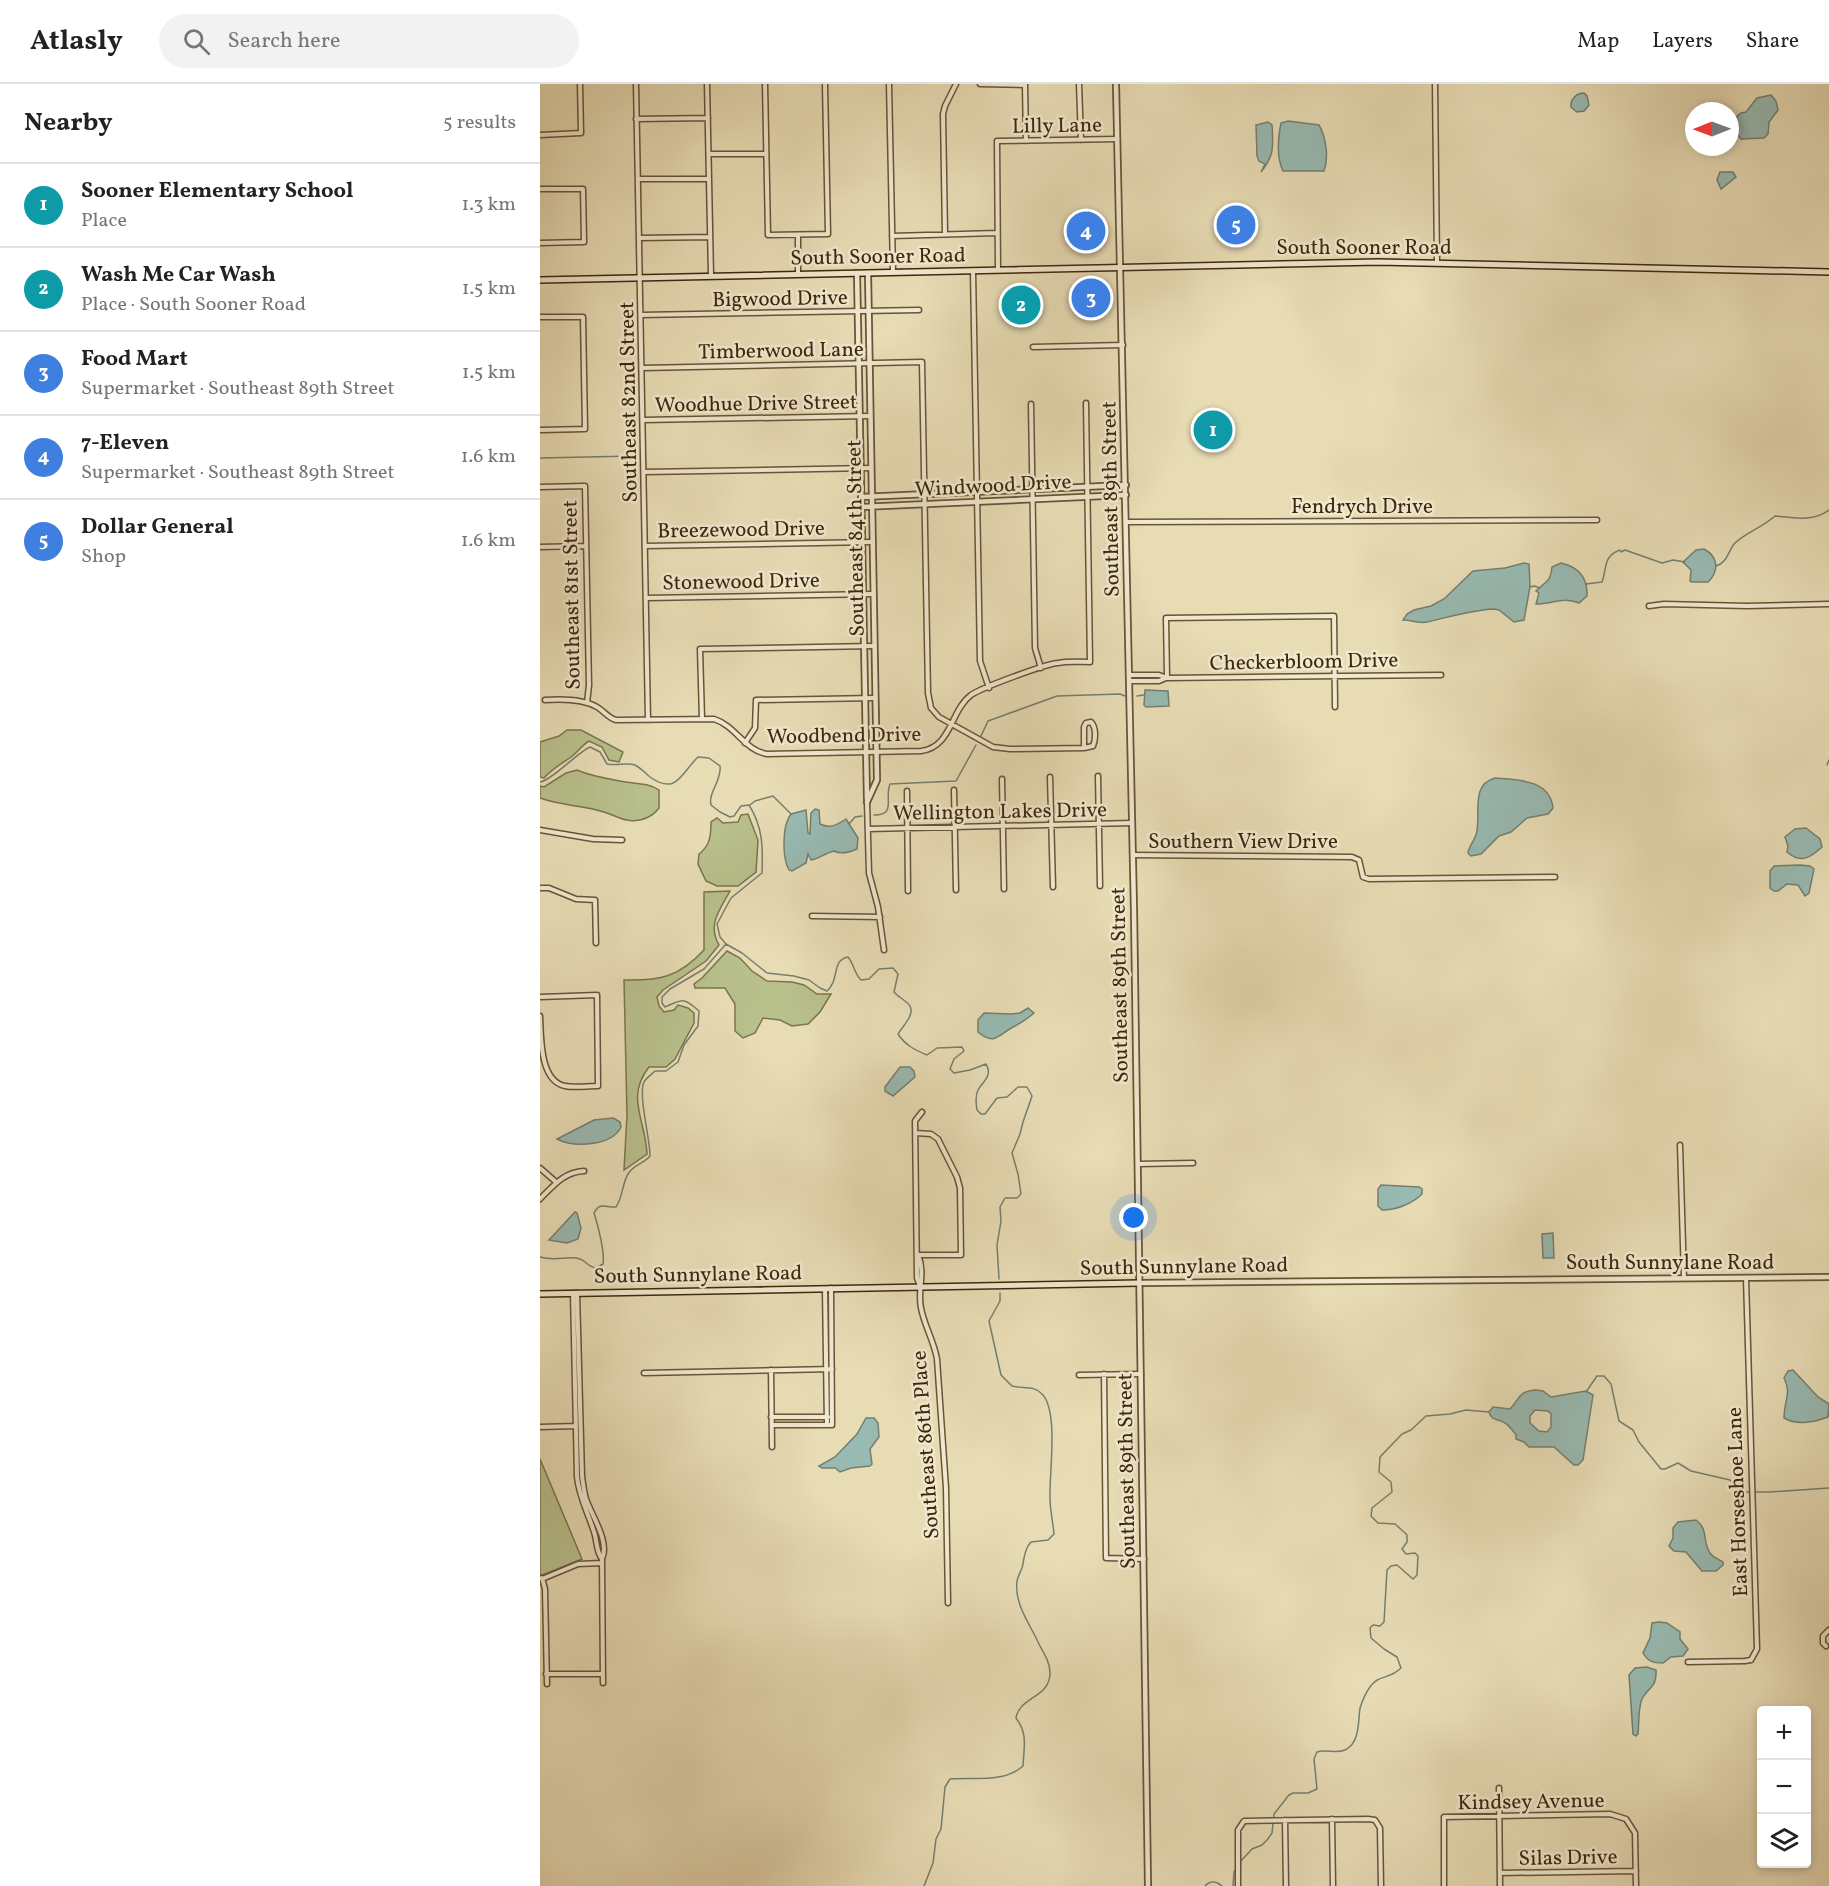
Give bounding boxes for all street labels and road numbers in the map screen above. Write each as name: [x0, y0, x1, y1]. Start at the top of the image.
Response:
street label: Lilly Lane: [1012, 111, 1102, 142]
street label: South Sooner Road: [1276, 234, 1452, 263]
street label: South Sooner Road: [790, 241, 966, 274]
street label: Bigwood Drive: [712, 284, 848, 315]
street label: Southeast 82nd Street: [613, 301, 646, 503]
street label: Timberwood Lane: [698, 336, 864, 367]
street label: Woodhue Drive Street: [654, 388, 858, 421]
street label: Southeast 89th Street: [1095, 401, 1128, 597]
street label: Southeast 84th Street: [840, 439, 873, 637]
street label: Windwood Drive: [914, 468, 1072, 505]
street label: Fendrych Drive: [1291, 493, 1433, 522]
street label: Southeast 81st Street: [556, 500, 589, 690]
street label: Breezewood Drive: [657, 515, 825, 546]
street label: Stonewood Drive: [662, 567, 820, 598]
street label: Checkerbloom Drive: [1209, 646, 1399, 679]
street label: Woodbend Drive: [766, 721, 922, 752]
street label: Wellington Lakes Drive: [893, 796, 1107, 829]
street label: Southern View Drive: [1148, 828, 1338, 857]
street label: Southeast 89th Street: [1104, 887, 1137, 1083]
street label: South Sunnylane Road: [1566, 1249, 1774, 1278]
street label: South Sunnylane Road: [1079, 1251, 1289, 1284]
street label: South Sunnylane Road: [593, 1259, 803, 1292]
street label: Southeast 86th Place: [905, 1350, 948, 1540]
street label: Southeast 89th Street: [1111, 1373, 1144, 1569]
street label: East Horseshoe Lane: [1721, 1407, 1756, 1597]
street label: Kindsey Avenue: [1457, 1787, 1605, 1818]
street label: Silas Drive: [1518, 1843, 1618, 1874]

